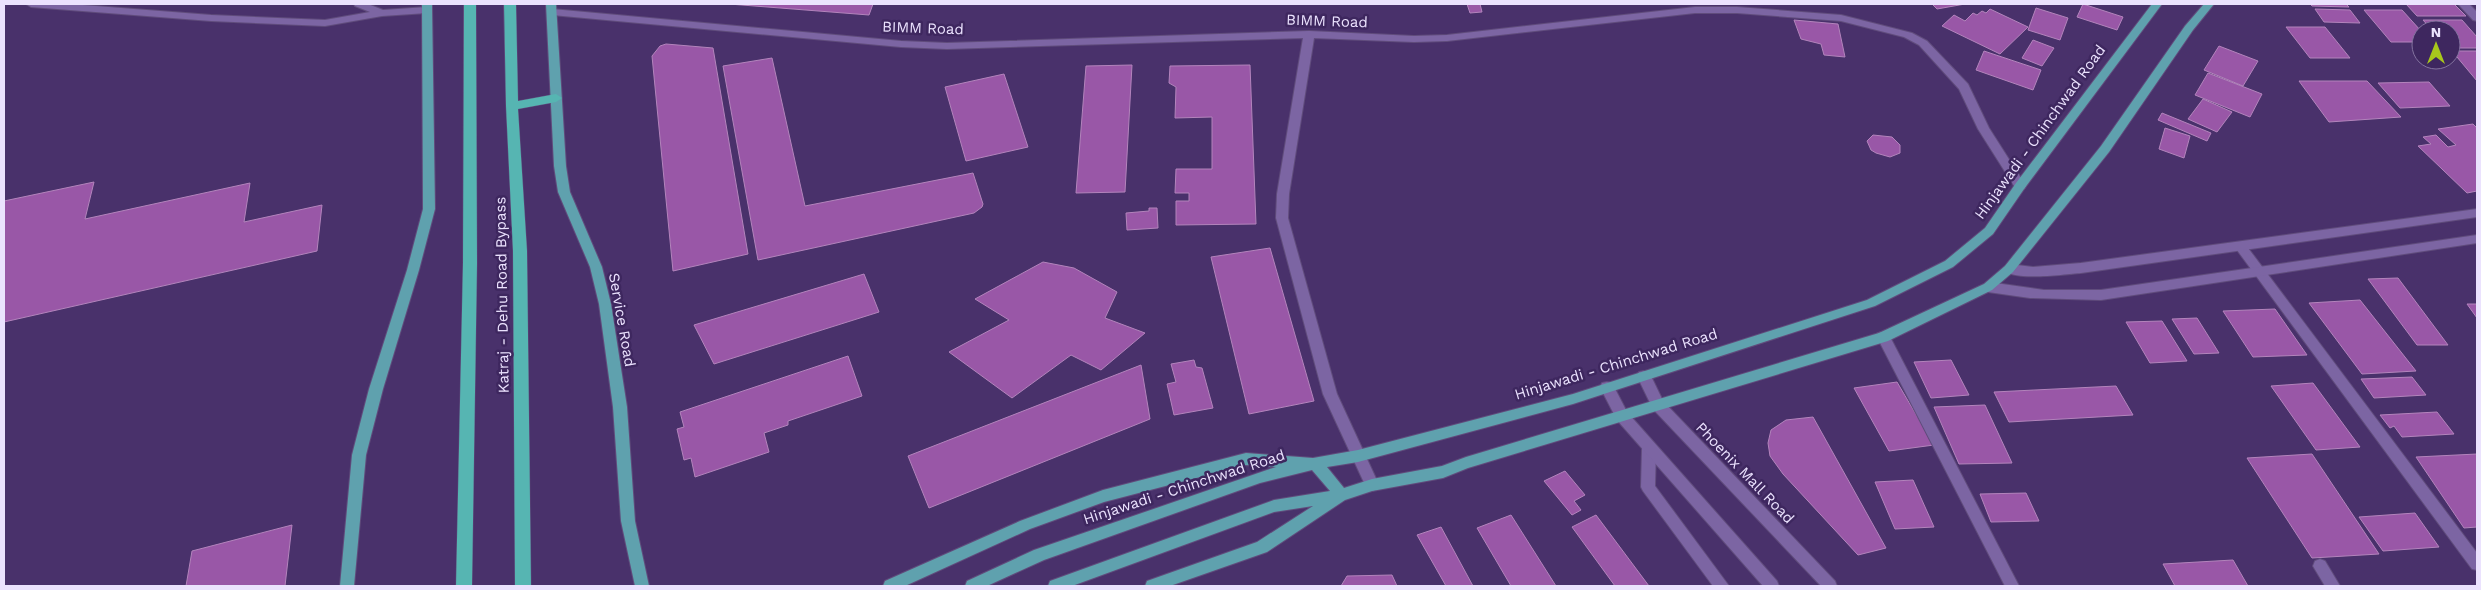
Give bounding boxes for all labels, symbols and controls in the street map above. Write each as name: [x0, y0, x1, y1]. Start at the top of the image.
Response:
street label: BIMM Road: [1286, 11, 1368, 31]
street label: BIMM Road: [882, 18, 964, 38]
north arrow: [2411, 20, 2461, 70]
text: N: [2431, 24, 2441, 40]
street label: Hinjawadi - Chinchwad Road: [1971, 41, 2109, 223]
street label: Katraj - Dehu Road Bypass: [491, 197, 513, 393]
street label: Service Road: [605, 272, 639, 368]
street label: Hinjawadi - Chinchwad Road: [1512, 325, 1720, 403]
street label: Phoenix Mall Road: [1692, 419, 1798, 527]
street label: Hinjawadi - Chinchwad Road: [1081, 446, 1287, 528]

